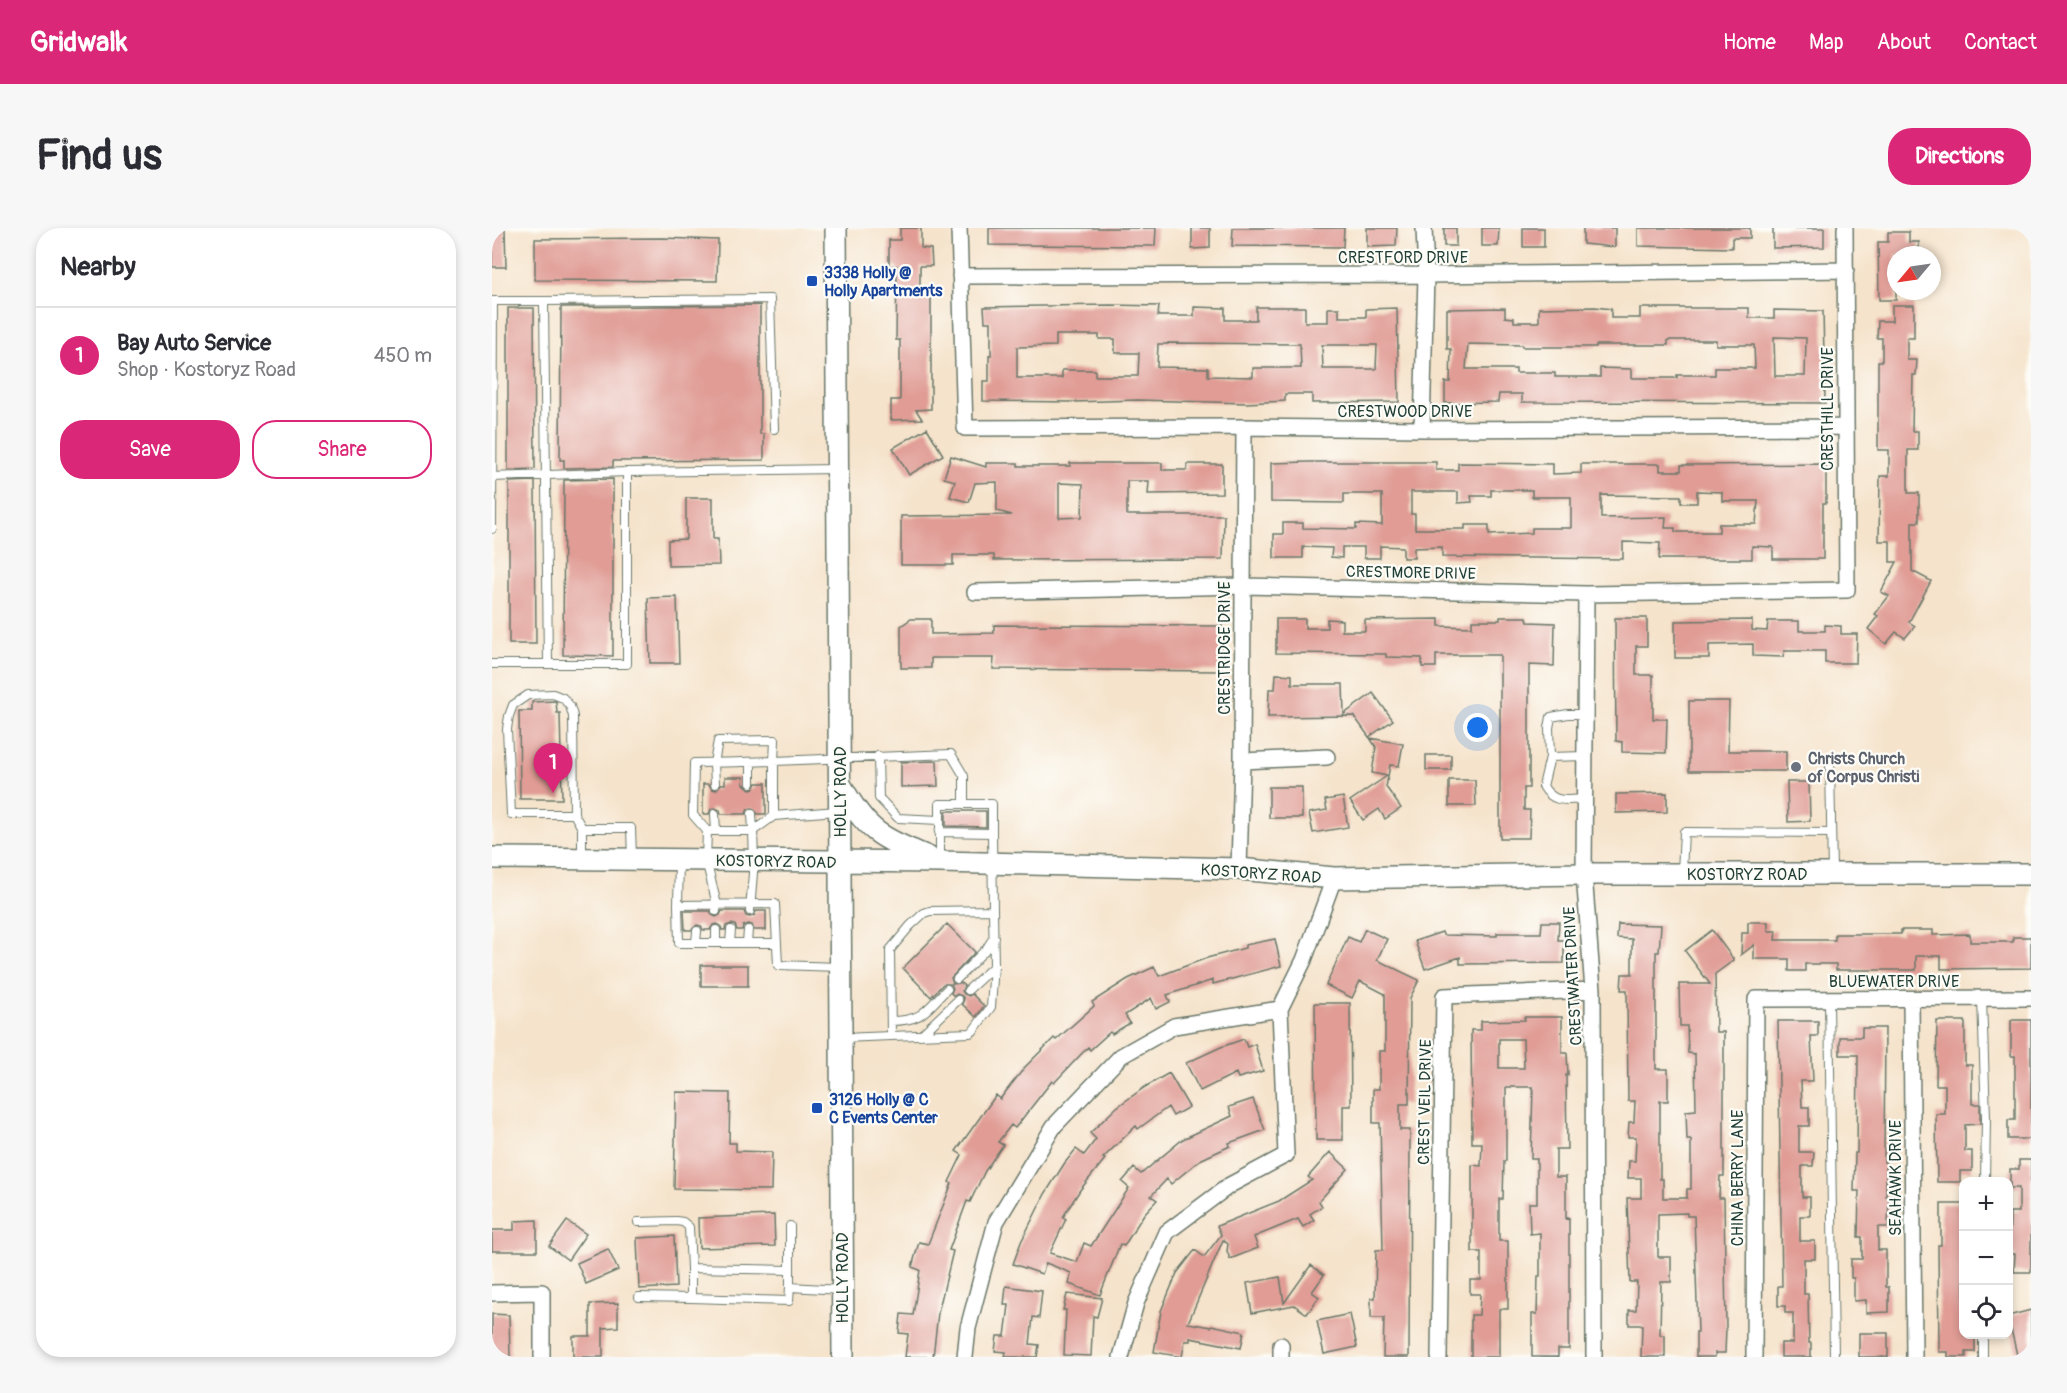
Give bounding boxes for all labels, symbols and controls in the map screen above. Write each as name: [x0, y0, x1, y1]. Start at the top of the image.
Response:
text: Gridwalk: [30, 25, 128, 60]
text: Home: [1723, 29, 1776, 56]
text: Map: [1809, 29, 1844, 56]
text: About: [1877, 29, 1931, 56]
text: Contact: [1964, 29, 2037, 56]
button: Directions: [1888, 128, 2031, 185]
text: Find us: [36, 130, 162, 182]
north arrow: [1887, 246, 1941, 300]
street label: CRESTFORD DRIVE: [1338, 248, 1468, 268]
text: Nearby: [60, 251, 136, 283]
place label: 3338 Holly @ Holly Apartments: [824, 263, 943, 301]
marker: 3338 Holly @ Holly Apartments: [805, 274, 819, 288]
text: Bay Auto Service: [117, 329, 271, 357]
text: 1: [76, 343, 83, 368]
text: 450 m: [374, 343, 432, 368]
street label: CRESTHILL DRIVE: [1818, 347, 1838, 471]
text: Shop · Kostoryz Road: [117, 357, 296, 382]
street label: CRESTWOOD DRIVE: [1338, 402, 1472, 422]
button: Save: [60, 420, 240, 479]
button: Share: [252, 420, 432, 479]
street label: CRESTMORE DRIVE: [1346, 562, 1476, 584]
street label: CRESTRIDGE DRIVE: [1215, 581, 1235, 715]
your location: [1463, 713, 1492, 742]
pin: 1: [534, 744, 572, 793]
street label: HOLLY ROAD: [831, 747, 851, 837]
place label: Christs Church of Corpus Christi: [1807, 749, 1919, 787]
marker: Christs Church of Corpus Christi: [1789, 760, 1803, 774]
street label: KOSTORYZ ROAD: [715, 851, 837, 873]
street label: KOSTORYZ ROAD: [1200, 860, 1322, 888]
street label: KOSTORYZ ROAD: [1687, 865, 1807, 885]
street label: CRESTWATER DRIVE: [1559, 906, 1587, 1046]
street label: BLUEWATER DRIVE: [1829, 972, 1959, 992]
street label: CREST VEIL DRIVE: [1414, 1039, 1436, 1165]
place label: 3126 Holly @ C C Events Center: [829, 1090, 938, 1128]
marker: 3126 Holly @ C C Events Center: [810, 1101, 824, 1115]
street label: CHINA BERRY LANE: [1728, 1110, 1748, 1246]
street label: SEAHAWK DRIVE: [1886, 1120, 1906, 1236]
map controls: [1959, 1177, 2013, 1339]
button: +: [1959, 1177, 2013, 1231]
button: −: [1959, 1231, 2013, 1285]
street label: HOLLY ROAD: [833, 1233, 853, 1323]
button: locate: [1959, 1285, 2013, 1339]

